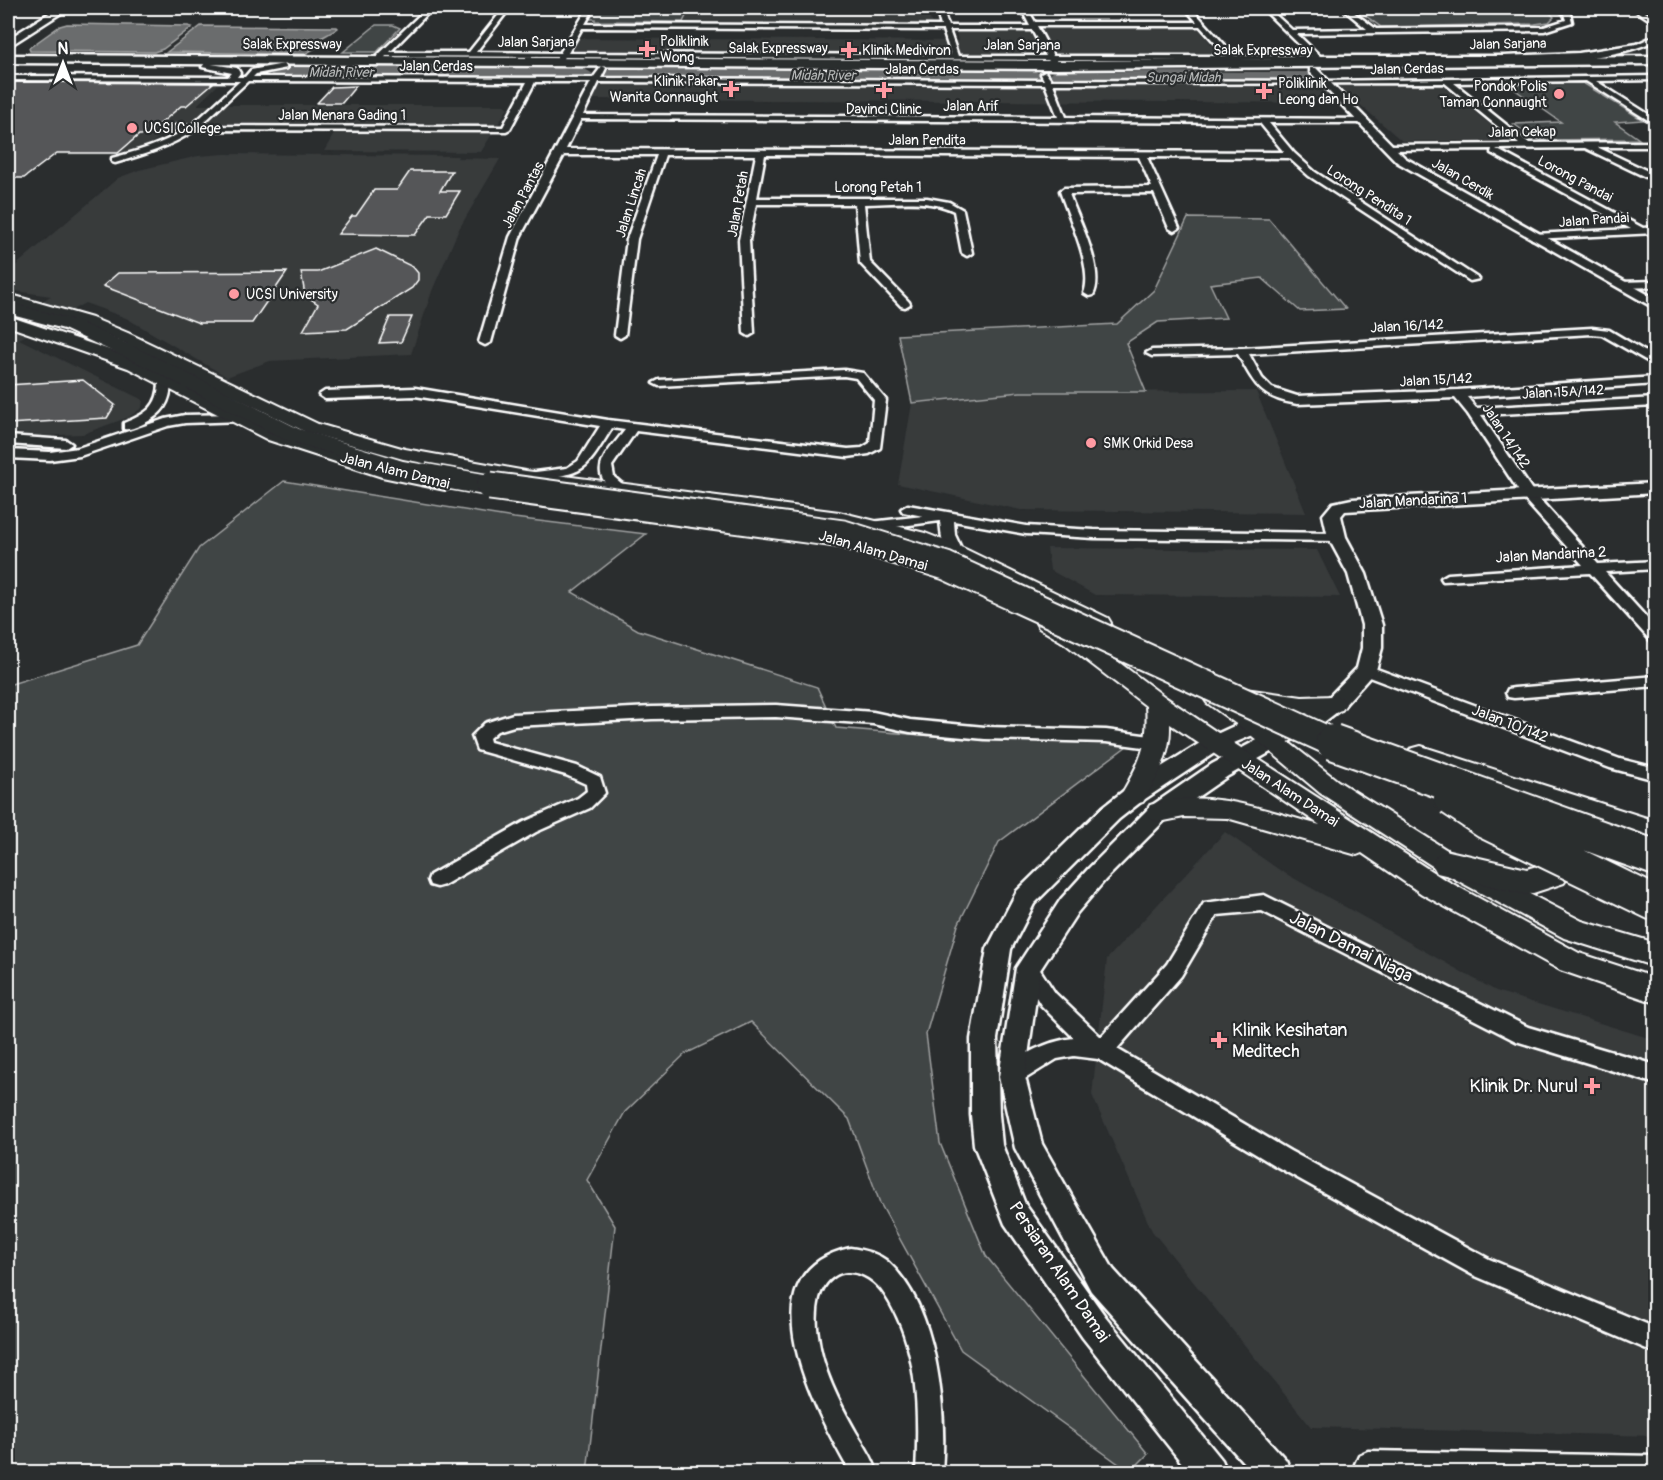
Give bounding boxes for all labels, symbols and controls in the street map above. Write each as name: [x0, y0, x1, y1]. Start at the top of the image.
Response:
north arrow: [33, 33, 93, 93]
place label: Poliklinik Wong: [660, 33, 709, 66]
street label: Jalan Sarjana: [497, 34, 575, 51]
street label: Jalan Sarjana: [1469, 35, 1547, 53]
street label: Salak Expressway: [242, 36, 342, 53]
street label: Jalan Sarjana: [983, 37, 1061, 54]
text: N: [58, 39, 69, 59]
marker: Poliklinik Wong: [638, 40, 656, 58]
street label: Salak Expressway: [728, 40, 828, 57]
marker: Klinik Mediviron: [840, 41, 858, 59]
place label: Klinik Mediviron: [862, 42, 951, 59]
street label: Salak Expressway: [1213, 42, 1313, 59]
street label: Jalan Cerdas: [399, 58, 473, 75]
street label: Jalan Cerdas: [1370, 60, 1445, 78]
street label: Jalan Cerdas: [885, 61, 959, 78]
water label: Midah River: [309, 64, 375, 81]
water label: Midah River: [791, 67, 857, 84]
water label: Sungai Midah: [1146, 69, 1222, 86]
place label: Klinik Pakar Wanita Connaught: [610, 73, 718, 106]
place label: Poliklinik Leong dan Ho: [1278, 75, 1359, 108]
place label: Pondok Polis Taman Connaught: [1440, 78, 1548, 111]
marker: Klinik Pakar Wanita Connaught: [722, 80, 740, 98]
marker: Davinci Clinic: [875, 81, 893, 99]
marker: Poliklinik Leong dan Ho: [1255, 82, 1273, 100]
marker: Pondok Polis Taman Connaught: [1552, 87, 1566, 101]
street label: Jalan Arif: [943, 98, 999, 115]
place label: Davinci Clinic: [846, 101, 922, 118]
street label: Jalan Menara Gading 1: [278, 107, 406, 124]
place label: UCSI College: [144, 120, 221, 137]
marker: UCSI College: [125, 121, 139, 135]
street label: Jalan Cekap: [1488, 123, 1557, 141]
street label: Jalan Pendita: [888, 132, 966, 149]
street label: Lorong Pandai: [1535, 152, 1616, 206]
street label: Jalan Cerdik: [1429, 154, 1497, 204]
street label: Jalan Pantas: [498, 158, 548, 231]
street label: Lorong Pendita 1: [1323, 161, 1415, 229]
street label: Jalan Lincah: [612, 166, 650, 240]
street label: Jalan Petah: [724, 170, 752, 238]
street label: Lorong Petah 1: [834, 179, 922, 196]
street label: Jalan Pandai: [1558, 209, 1630, 231]
place label: UCSI University: [246, 286, 338, 303]
marker: UCSI University: [227, 287, 241, 301]
street label: Jalan 16/142: [1370, 316, 1444, 336]
street label: Jalan 15/142: [1399, 370, 1473, 390]
street label: Jalan 15A/142: [1522, 381, 1605, 403]
street label: Jalan 14/142: [1478, 401, 1534, 471]
place label: SMK Orkid Desa: [1103, 435, 1193, 452]
marker: SMK Orkid Desa: [1084, 436, 1098, 450]
street label: Jalan Alam Damai: [338, 448, 452, 494]
street label: Jalan Mandarina 1: [1358, 489, 1468, 513]
street label: Jalan Alam Damai: [816, 526, 930, 576]
street label: Jalan Mandarina 2: [1495, 543, 1607, 567]
street label: Jalan 10/142: [1469, 701, 1551, 747]
street label: Jalan Alam Damai: [1238, 754, 1342, 832]
street label: Jalan Damai Niaga: [1285, 906, 1417, 988]
place label: Klinik Kesihatan Meditech: [1232, 1019, 1348, 1063]
marker: Klinik Kesihatan Meditech: [1210, 1031, 1228, 1049]
place label: Klinik Dr. Nurul: [1470, 1075, 1578, 1098]
marker: Klinik Dr. Nurul: [1583, 1077, 1601, 1095]
street label: Persiaran Alam Damai: [1003, 1197, 1115, 1347]

